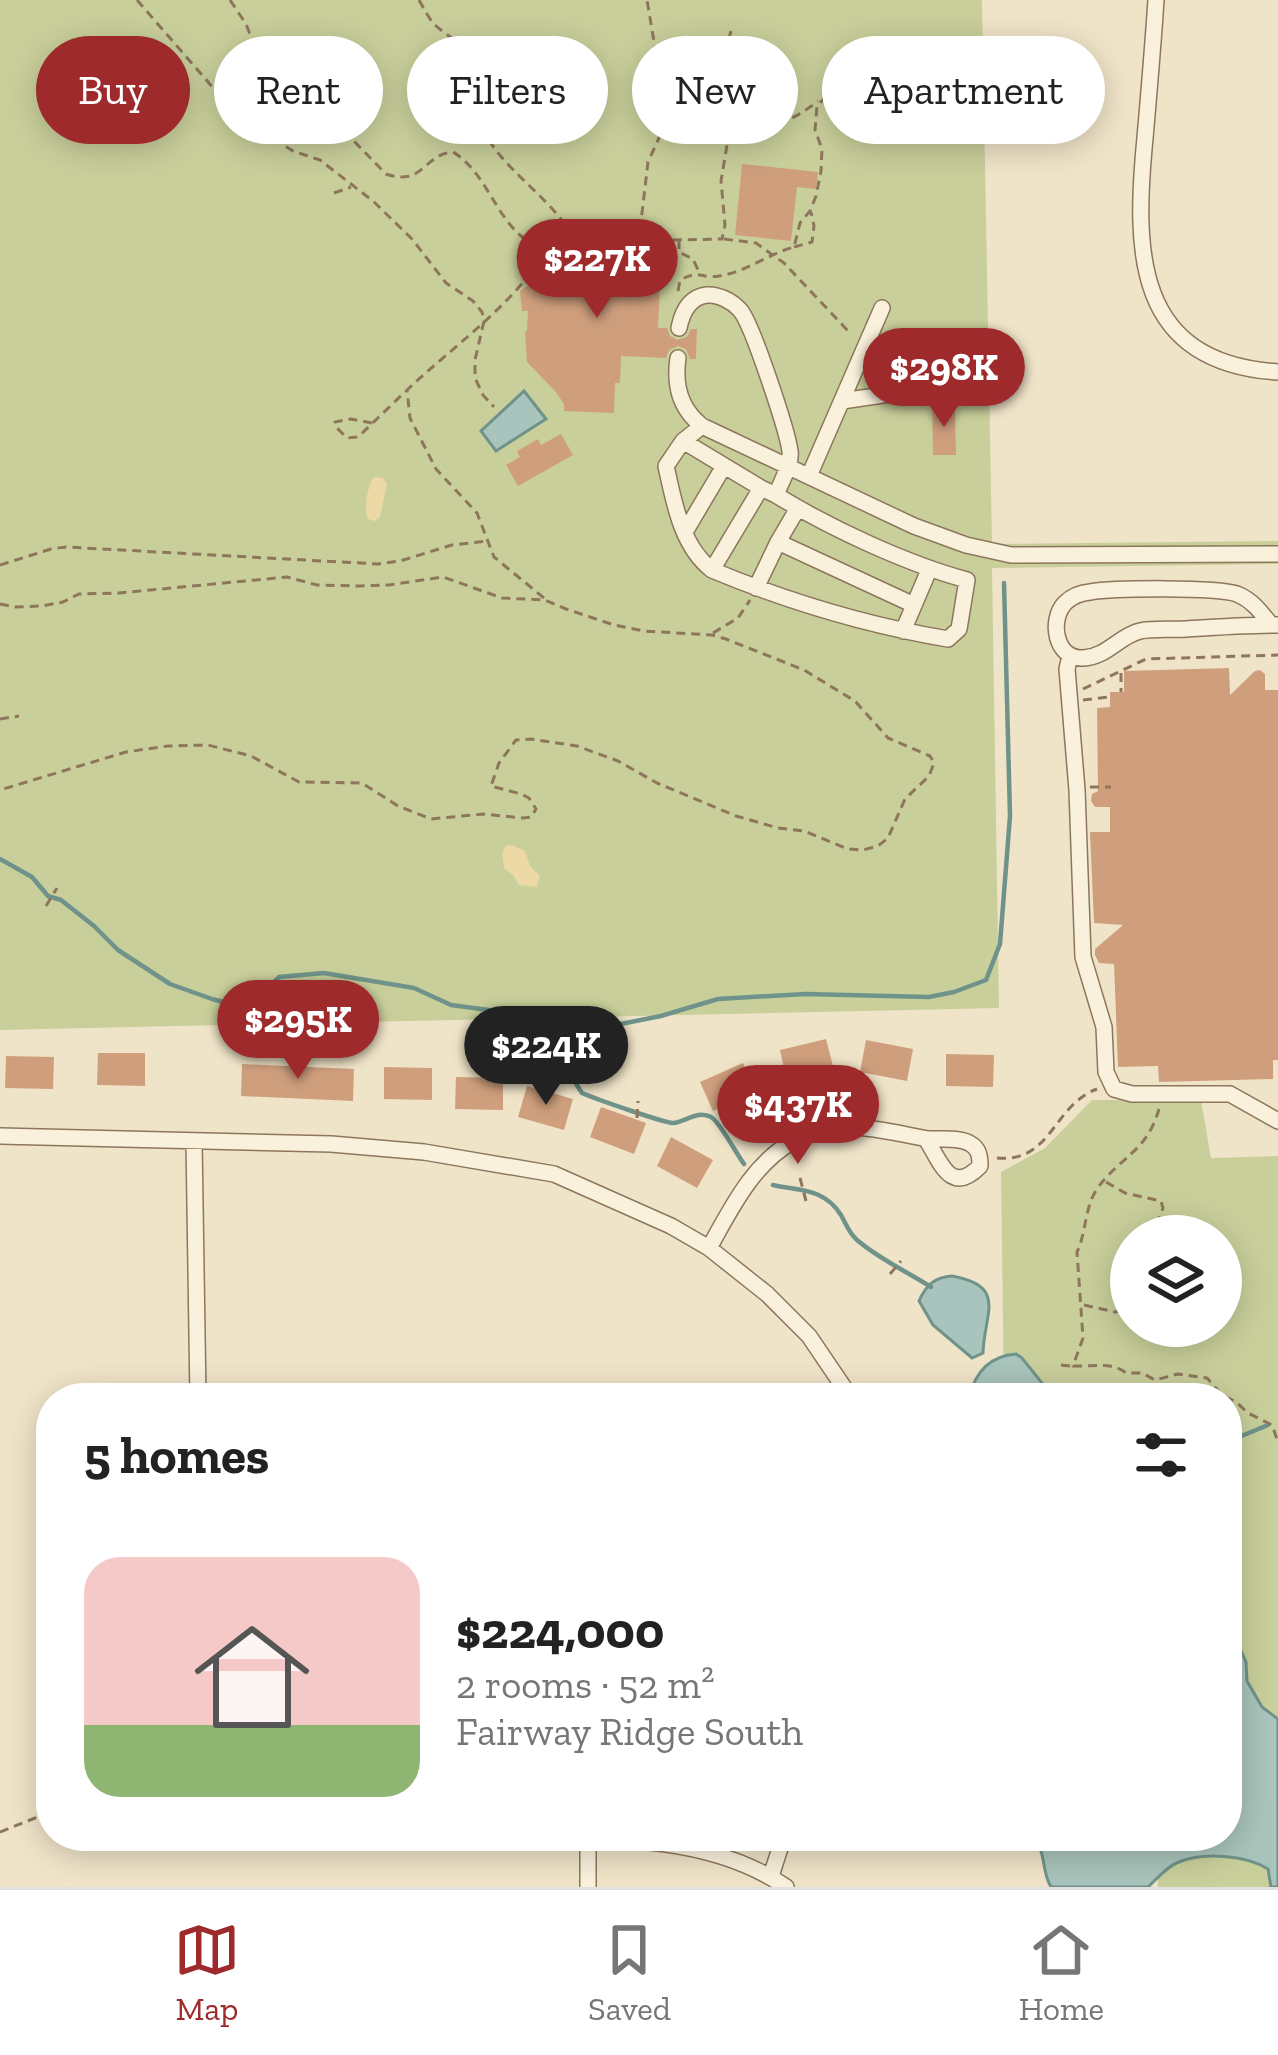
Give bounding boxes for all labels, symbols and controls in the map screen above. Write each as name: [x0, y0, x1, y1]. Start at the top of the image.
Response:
chip: Buy: [36, 36, 190, 144]
chip: Rent: [214, 36, 383, 144]
chip: Filters: [407, 36, 608, 144]
chip: New: [632, 36, 798, 144]
chip: Apartment: [822, 36, 1105, 144]
pin: $227K: [513, 219, 681, 321]
text: $227K: [544, 234, 650, 281]
pin: $298K: [860, 328, 1028, 430]
text: $298K: [890, 343, 998, 390]
pin: $295K: [214, 980, 382, 1082]
text: $295K: [244, 995, 352, 1042]
pin: $224K: [462, 1006, 630, 1108]
text: $224K: [491, 1021, 601, 1068]
pin: $437K: [714, 1065, 882, 1167]
text: $437K: [744, 1080, 852, 1127]
map controls: [1110, 1215, 1242, 1347]
button: layers: [1110, 1215, 1242, 1347]
icon: filters: [1128, 1422, 1194, 1488]
text: 5 homes: [84, 1425, 269, 1486]
text: $224,000: [456, 1600, 664, 1661]
icon: home: [180, 1605, 324, 1749]
text: 2 rooms · 52 m²: [456, 1661, 714, 1708]
text: Fairway Ridge South: [456, 1708, 803, 1755]
tab: Map: [174, 1917, 240, 2028]
tab: Saved: [588, 1917, 671, 2028]
tab: Home: [1019, 1917, 1104, 2028]

